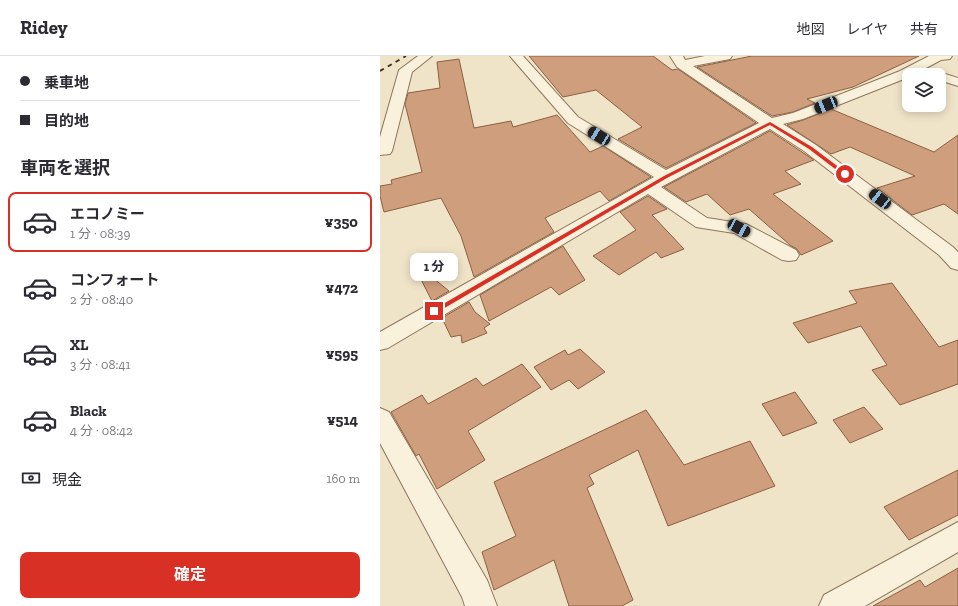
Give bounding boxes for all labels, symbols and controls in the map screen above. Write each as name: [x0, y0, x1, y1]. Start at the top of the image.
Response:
text: Ridey: [20, 16, 68, 39]
text: 地図: [796, 21, 824, 38]
text: レイヤ: [846, 21, 888, 38]
text: 共有: [910, 21, 938, 38]
map controls: [902, 68, 946, 112]
button: layers: [902, 68, 946, 112]
text: 乗車地: [44, 74, 89, 92]
car: [813, 95, 839, 115]
text: 目的地: [44, 112, 89, 130]
car: [586, 125, 612, 147]
text: 車両を選択: [20, 157, 110, 179]
route start: [836, 165, 854, 183]
car: [867, 187, 893, 211]
icon: car: [22, 204, 58, 240]
text: エコノミー: [70, 205, 145, 223]
text: ¥350: [325, 213, 358, 231]
car: [726, 217, 752, 239]
text: 1 分 · 08:39: [70, 226, 130, 241]
callout: 1 分: [410, 253, 458, 281]
text: 1 分: [424, 259, 444, 274]
icon: car: [22, 270, 58, 306]
text: コンフォート: [70, 271, 160, 289]
text: ¥472: [325, 279, 358, 297]
text: 2 分 · 08:40: [70, 292, 133, 307]
route end: [425, 302, 443, 320]
icon: car: [22, 336, 58, 372]
text: XL: [70, 336, 88, 354]
text: ¥595: [325, 345, 358, 363]
text: 3 分 · 08:41: [70, 357, 130, 372]
icon: car: [22, 402, 58, 438]
text: Black: [70, 402, 107, 420]
text: ¥514: [327, 411, 358, 429]
text: 4 分 · 08:42: [70, 423, 133, 438]
icon: cash: [20, 467, 42, 489]
text: 現金: [52, 471, 82, 489]
text: 160 m: [326, 471, 360, 486]
button: 確定: [20, 552, 360, 598]

